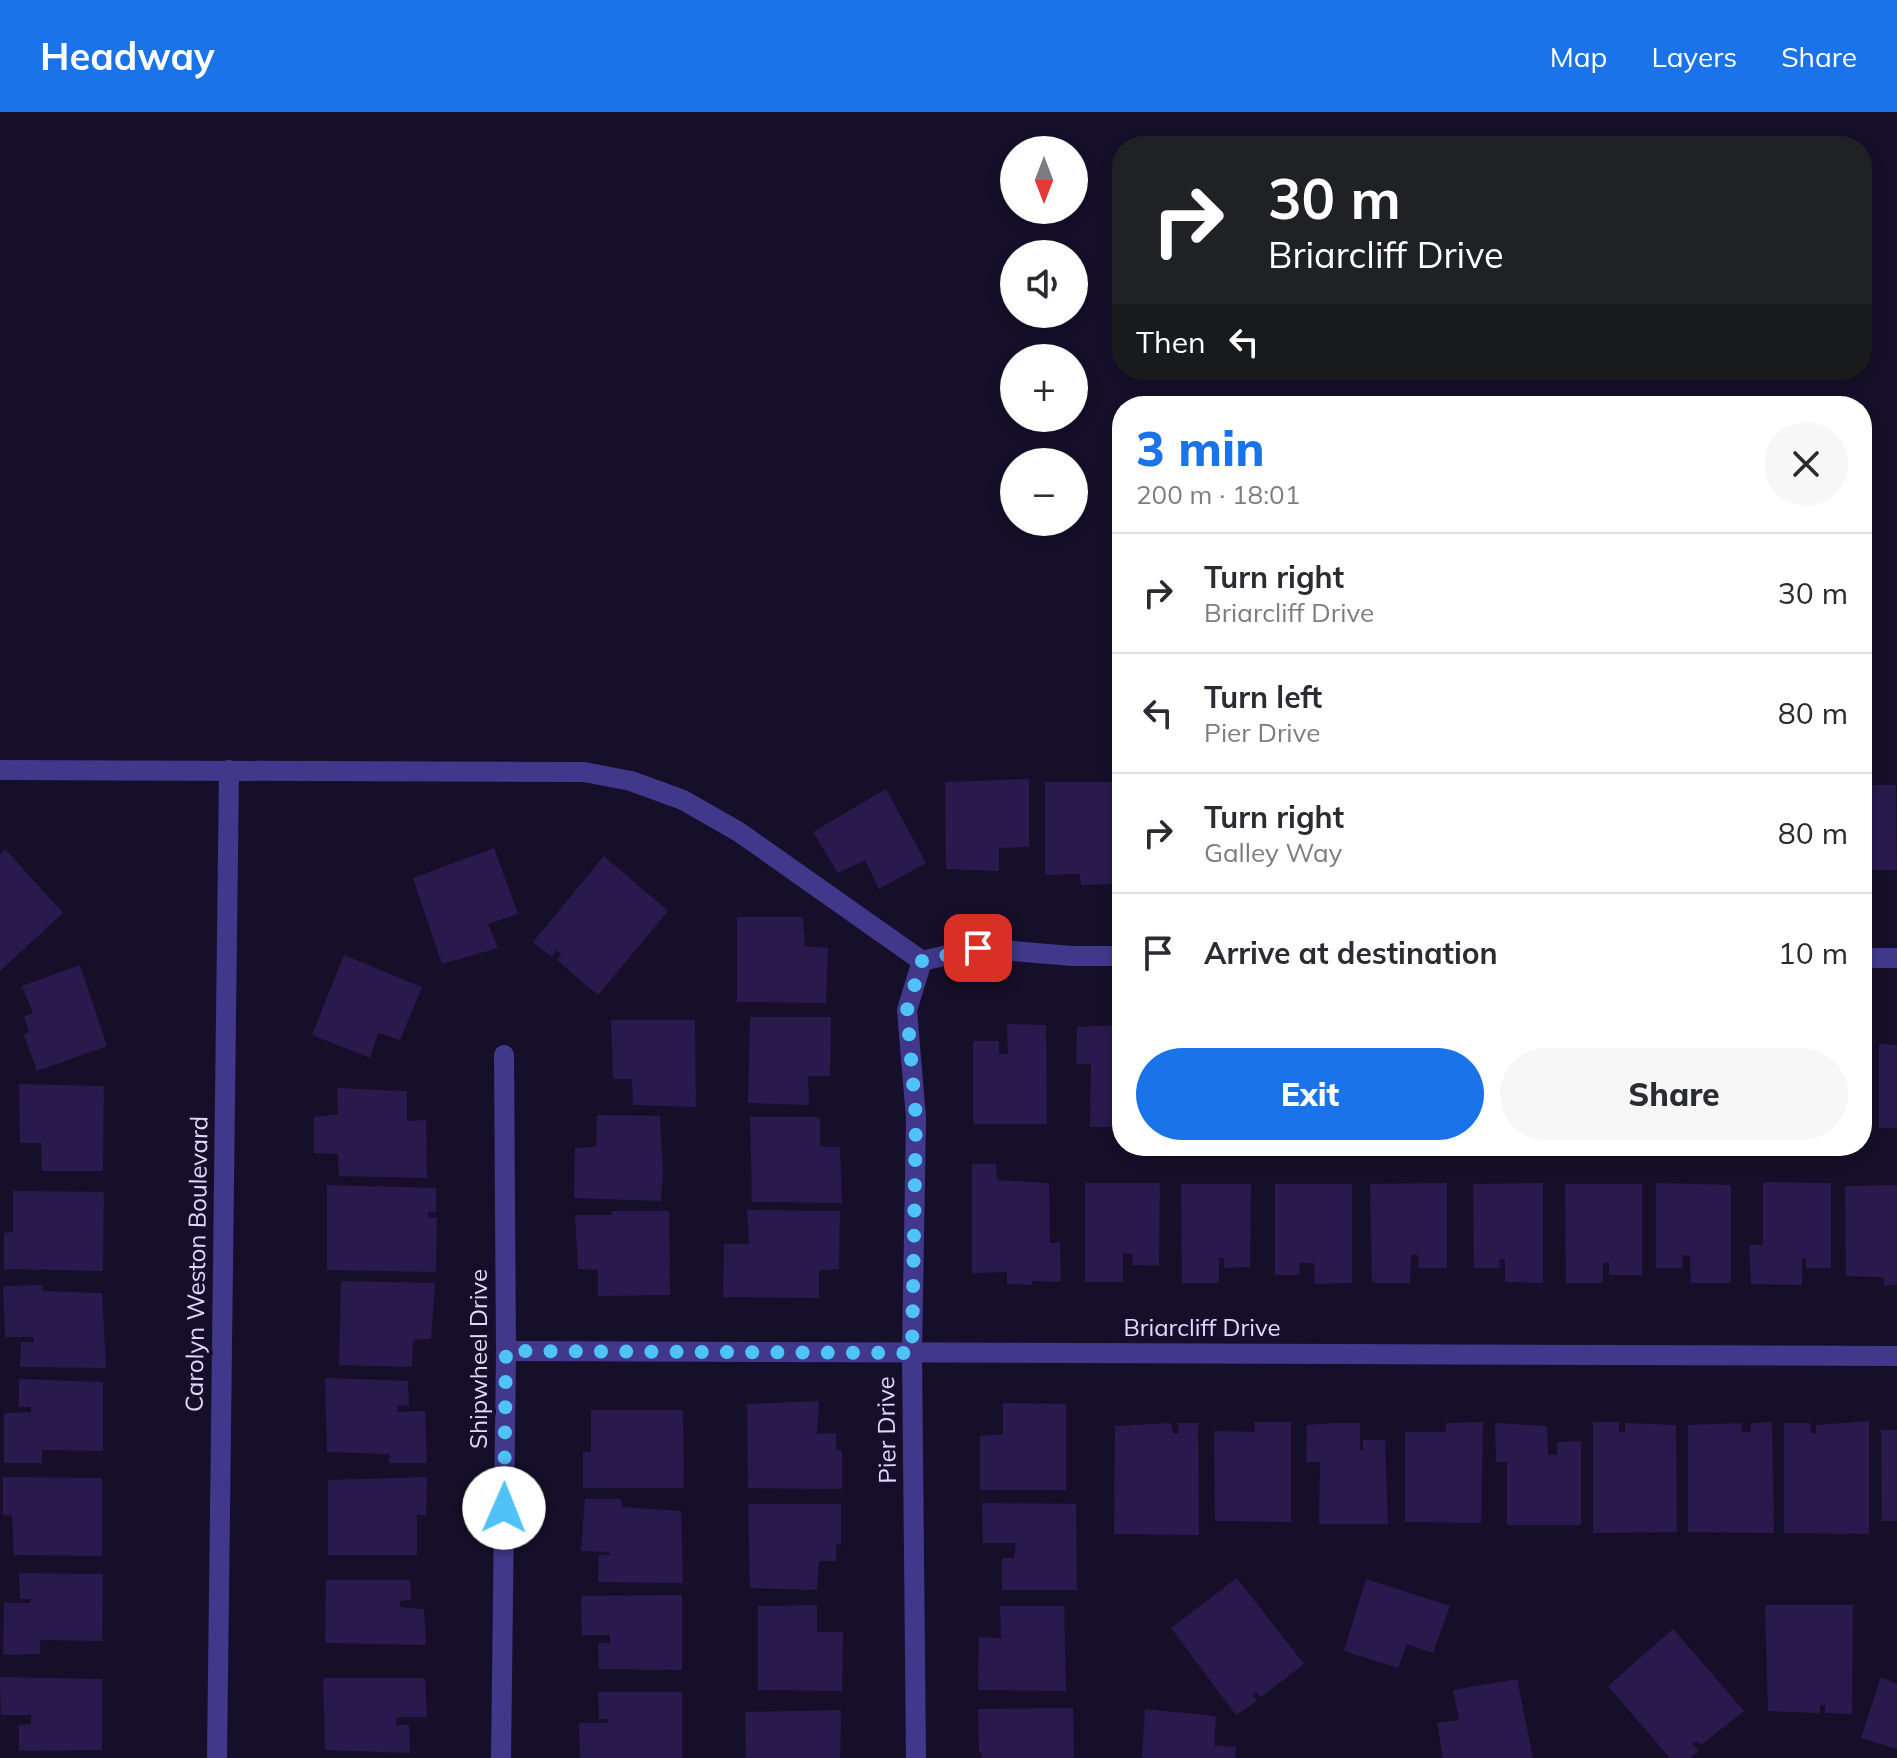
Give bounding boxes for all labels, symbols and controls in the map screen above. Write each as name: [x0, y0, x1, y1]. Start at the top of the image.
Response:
text: Headway: [40, 32, 215, 80]
text: Map: [1550, 39, 1607, 74]
text: Layers: [1651, 39, 1737, 74]
text: Share: [1781, 39, 1857, 74]
north arrow: [1000, 136, 1088, 224]
map controls: [1000, 136, 1088, 536]
text: 30 m: [1268, 163, 1401, 233]
icon: right: [1136, 168, 1240, 272]
text: Briarcliff Drive: [1268, 232, 1504, 277]
button: sound: [1000, 240, 1088, 328]
icon: left: [1222, 320, 1266, 364]
text: Then: [1136, 323, 1206, 361]
button: +: [1000, 344, 1088, 432]
text: 3 min: [1136, 418, 1265, 478]
button: close: [1764, 422, 1848, 506]
button: −: [1000, 448, 1088, 536]
text: 200 m · 18:01: [1136, 478, 1300, 511]
text: Turn right: [1204, 558, 1344, 596]
icon: right: [1136, 571, 1180, 615]
text: 30 m: [1778, 574, 1848, 612]
text: Briarcliff Drive: [1204, 596, 1374, 629]
text: Turn left: [1204, 678, 1322, 716]
icon: left: [1136, 691, 1180, 735]
text: 80 m: [1778, 694, 1848, 732]
text: Pier Drive: [1204, 716, 1320, 749]
text: Turn right: [1204, 798, 1344, 836]
icon: right: [1136, 811, 1180, 855]
text: 80 m: [1778, 814, 1848, 852]
text: Galley Way: [1204, 836, 1342, 869]
pin: [944, 914, 1012, 982]
icon: arrive: [956, 926, 1000, 970]
icon: arrive: [1136, 931, 1180, 975]
text: Arrive at destination: [1204, 934, 1498, 972]
text: 10 m: [1778, 934, 1848, 972]
button: Exit: [1136, 1048, 1484, 1140]
button: Share: [1500, 1048, 1848, 1140]
street label: Carolyn Weston Boulevard: [178, 1116, 214, 1412]
street label: Shipwheel Drive: [463, 1269, 493, 1449]
street label: Briarcliff Drive: [1123, 1312, 1281, 1342]
street label: Pier Drive: [870, 1376, 902, 1484]
position arrow: [462, 1466, 546, 1550]

